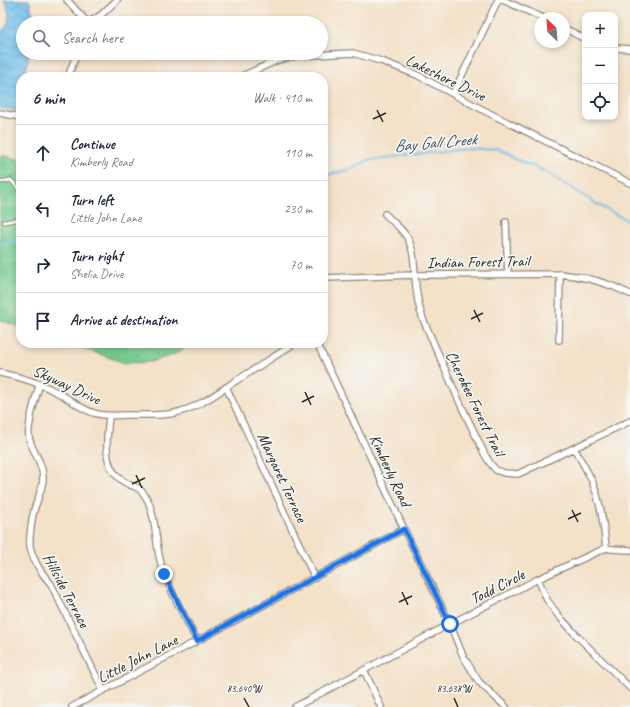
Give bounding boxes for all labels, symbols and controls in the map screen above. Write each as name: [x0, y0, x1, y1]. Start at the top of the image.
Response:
north arrow: [534, 12, 570, 48]
map controls: [582, 12, 618, 120]
button: +: [582, 12, 618, 48]
search box: [16, 16, 328, 60]
icon: search: [30, 27, 52, 49]
text: Search here: [62, 29, 123, 48]
button: −: [582, 48, 618, 84]
street label: Lakeshore Drive: [402, 50, 490, 107]
button: locate: [582, 84, 618, 120]
text: 6 min: [32, 88, 65, 109]
text: Walk · 410 m: [253, 90, 312, 106]
water label: Bay Gall Creek: [393, 128, 480, 157]
text: Continue: [70, 135, 115, 154]
icon: ahead: [32, 142, 54, 164]
text: 110 m: [284, 145, 312, 161]
text: Kimberly Road: [70, 154, 133, 170]
text: Turn left: [70, 191, 113, 210]
icon: left: [32, 198, 54, 220]
text: 230 m: [284, 201, 312, 217]
text: Little John Lane: [70, 210, 141, 226]
text: Turn right: [70, 247, 123, 266]
street label: Indian Forest Trail: [427, 251, 533, 273]
icon: right: [32, 254, 54, 276]
text: 70 m: [290, 257, 312, 273]
text: Shelia Drive: [70, 266, 123, 282]
icon: arrive: [32, 310, 54, 332]
text: Arrive at destination: [70, 311, 177, 330]
street label: Cherokee Forest Trail: [441, 348, 511, 462]
street label: Skyway Drive: [30, 361, 105, 410]
street label: Margaret Terrace: [253, 430, 312, 527]
street label: Kimberly Road: [365, 431, 417, 512]
street label: Hillside Terrace: [38, 550, 95, 633]
street label: Todd Circle: [467, 564, 529, 609]
route end: [155, 565, 173, 583]
route start: [441, 615, 459, 633]
street label: Little John Lane: [94, 629, 183, 688]
text: 83.640°W: [227, 682, 263, 695]
text: 83.638°W: [437, 682, 473, 695]

